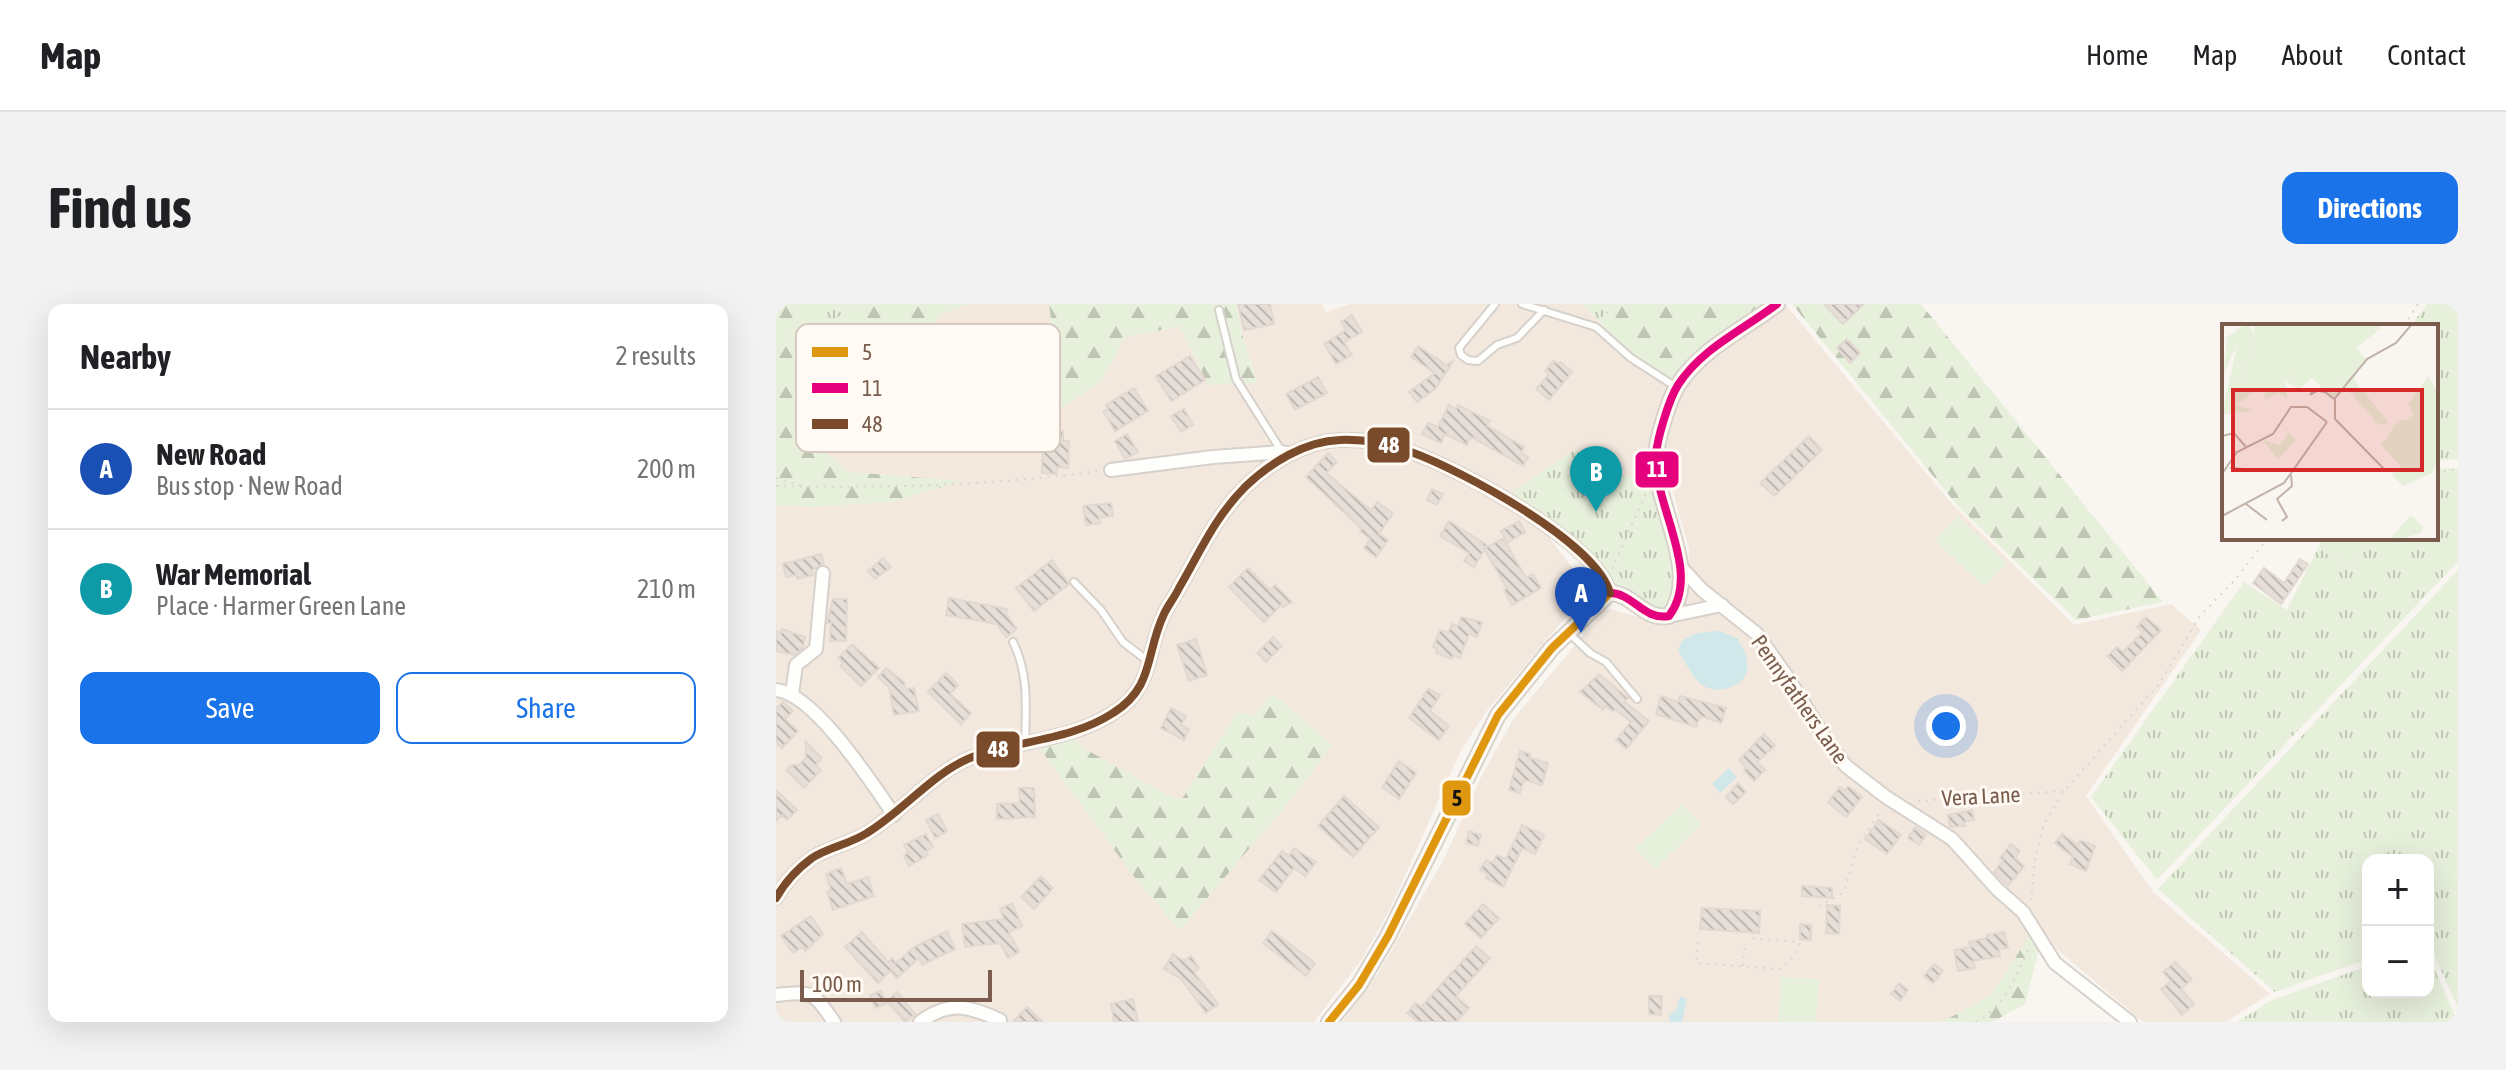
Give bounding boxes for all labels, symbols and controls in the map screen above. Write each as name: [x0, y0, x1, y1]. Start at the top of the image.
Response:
text: Map: [40, 34, 101, 77]
text: Home: [2086, 39, 2148, 71]
text: Map: [2192, 39, 2237, 71]
text: About: [2281, 39, 2343, 71]
text: Contact: [2387, 39, 2466, 71]
button: Directions: [2282, 172, 2458, 244]
text: Find us: [48, 176, 192, 240]
legend: [796, 324, 1060, 452]
inset map: [2222, 324, 2438, 540]
text: Nearby: [80, 337, 171, 376]
text: 5: [862, 339, 872, 365]
text: 2 results: [615, 341, 696, 371]
text: 11: [862, 375, 883, 401]
text: 48: [862, 411, 883, 437]
line badge: 48: [1366, 426, 1411, 464]
text: 48: [1378, 432, 1399, 458]
text: New Road: [156, 437, 266, 471]
pin: B: [1570, 446, 1622, 512]
line badge: 11: [1634, 450, 1680, 489]
text: A: [100, 454, 112, 484]
text: 200 m: [637, 454, 696, 484]
text: 11: [1647, 456, 1667, 482]
text: Bus stop · New Road: [156, 471, 343, 501]
text: War Memorial: [156, 557, 311, 591]
pin: A: [1555, 567, 1607, 633]
text: B: [100, 574, 112, 604]
text: 210 m: [637, 574, 696, 604]
text: Place · Harmer Green Lane: [156, 591, 406, 621]
street label: Pennyfathers Lane: [1746, 630, 1854, 768]
button: Save: [80, 672, 380, 744]
button: Share: [396, 672, 696, 744]
your location: [1926, 706, 1966, 746]
line badge: 48: [975, 730, 1021, 769]
text: 48: [987, 736, 1008, 762]
line badge: 5: [1441, 779, 1472, 817]
street label: Vera Lane: [1941, 781, 2021, 811]
text: 5: [1452, 785, 1462, 811]
map controls: [2362, 854, 2434, 998]
button: +: [2362, 854, 2434, 926]
button: −: [2362, 926, 2434, 998]
scale bar: [800, 966, 992, 1002]
text: 100 m: [812, 971, 862, 997]

